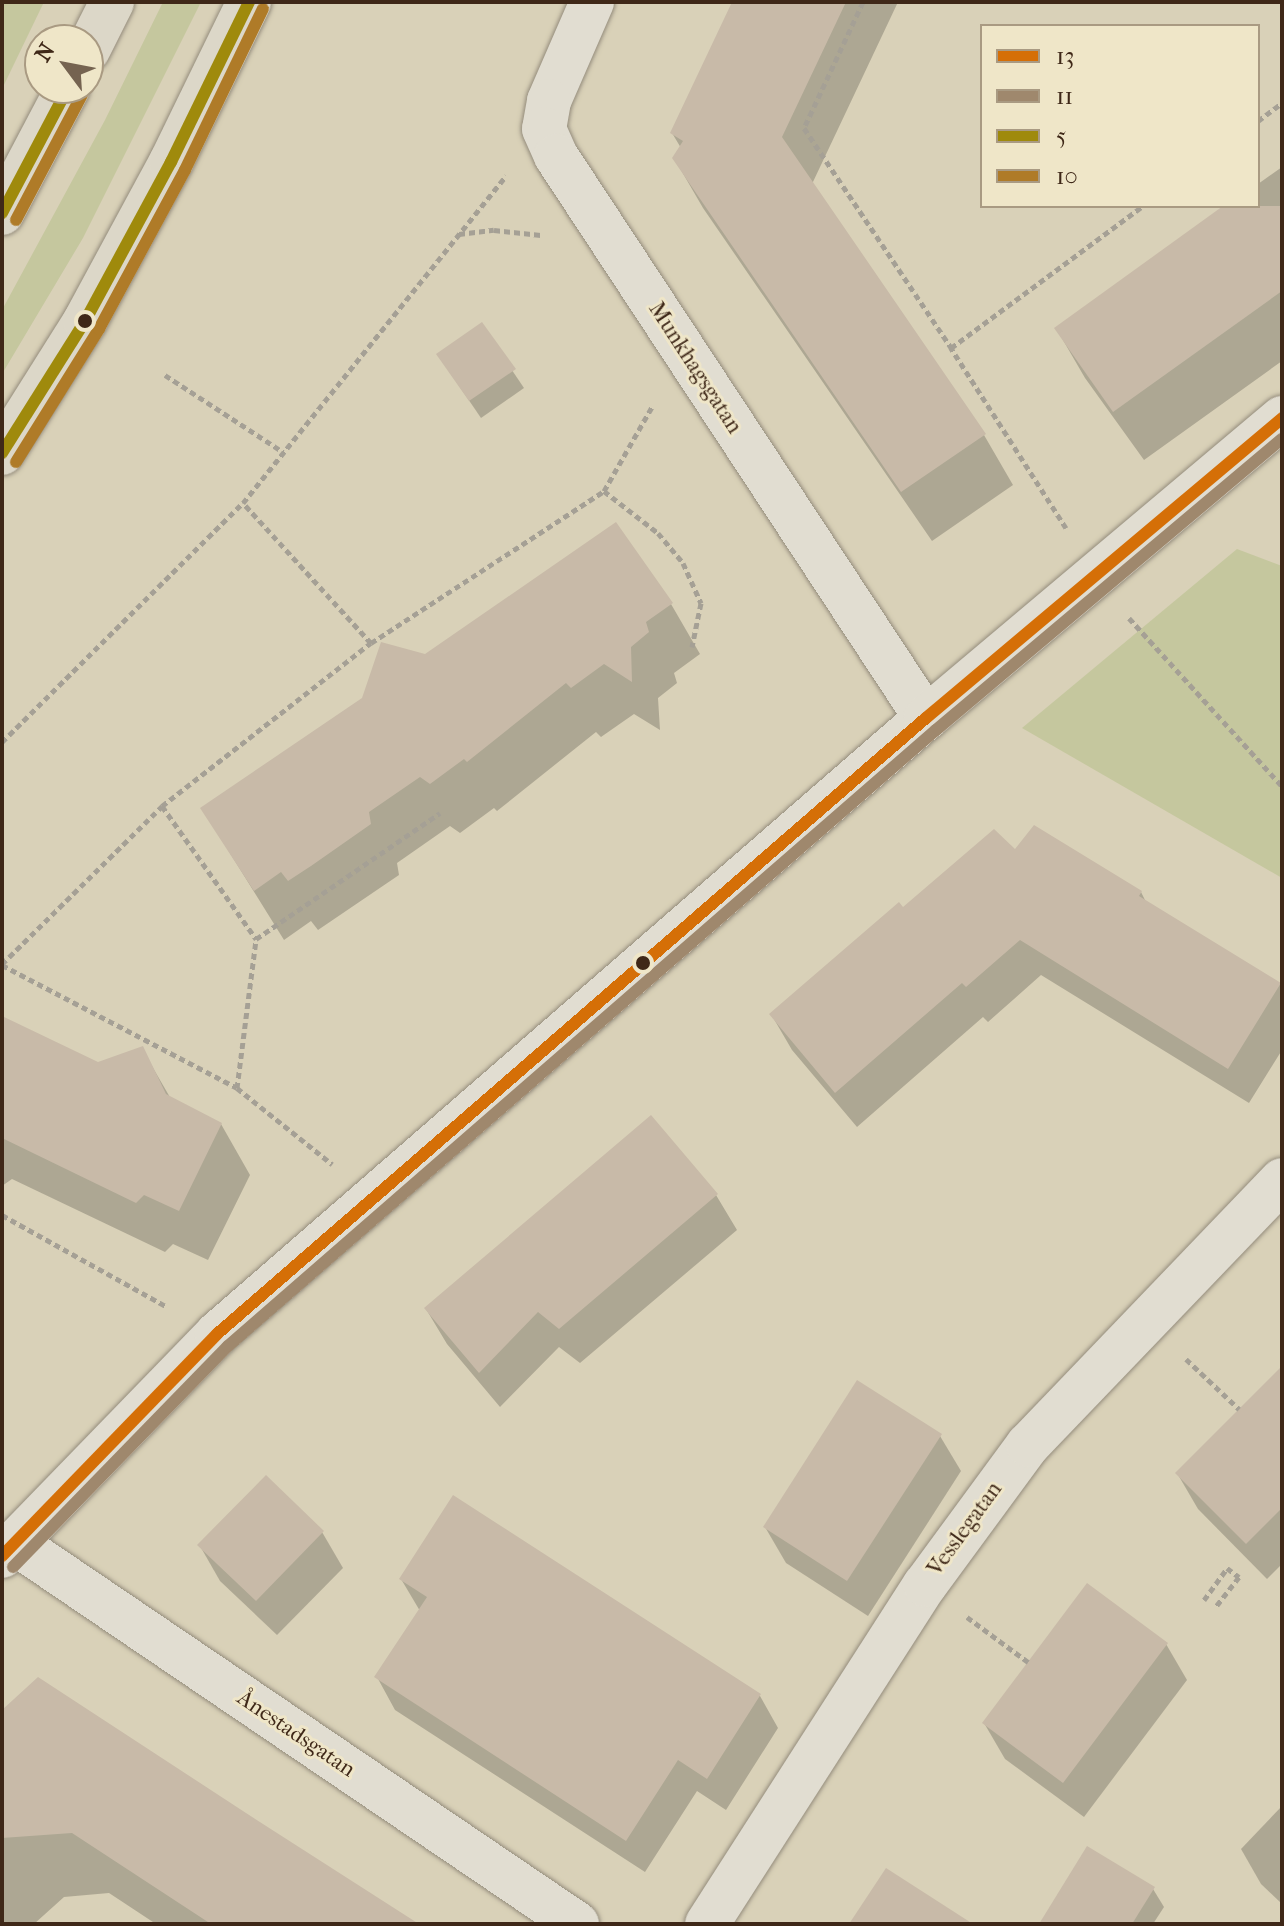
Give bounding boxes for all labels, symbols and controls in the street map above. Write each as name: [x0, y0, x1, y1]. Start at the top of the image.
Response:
north arrow: [24, 24, 104, 104]
legend: [980, 24, 1260, 208]
text: N: [30, 38, 61, 66]
text: 13: [1056, 42, 1074, 70]
text: 11: [1056, 82, 1073, 110]
text: 5: [1056, 122, 1066, 150]
text: 10: [1056, 162, 1078, 190]
street label: Munkhagsgatan: [643, 297, 747, 439]
unlabelled marker: [77, 313, 93, 329]
unlabelled marker: [635, 955, 651, 971]
street label: Vesslegatan: [922, 1477, 1008, 1581]
street label: Ånestadsgatan: [232, 1685, 360, 1783]

